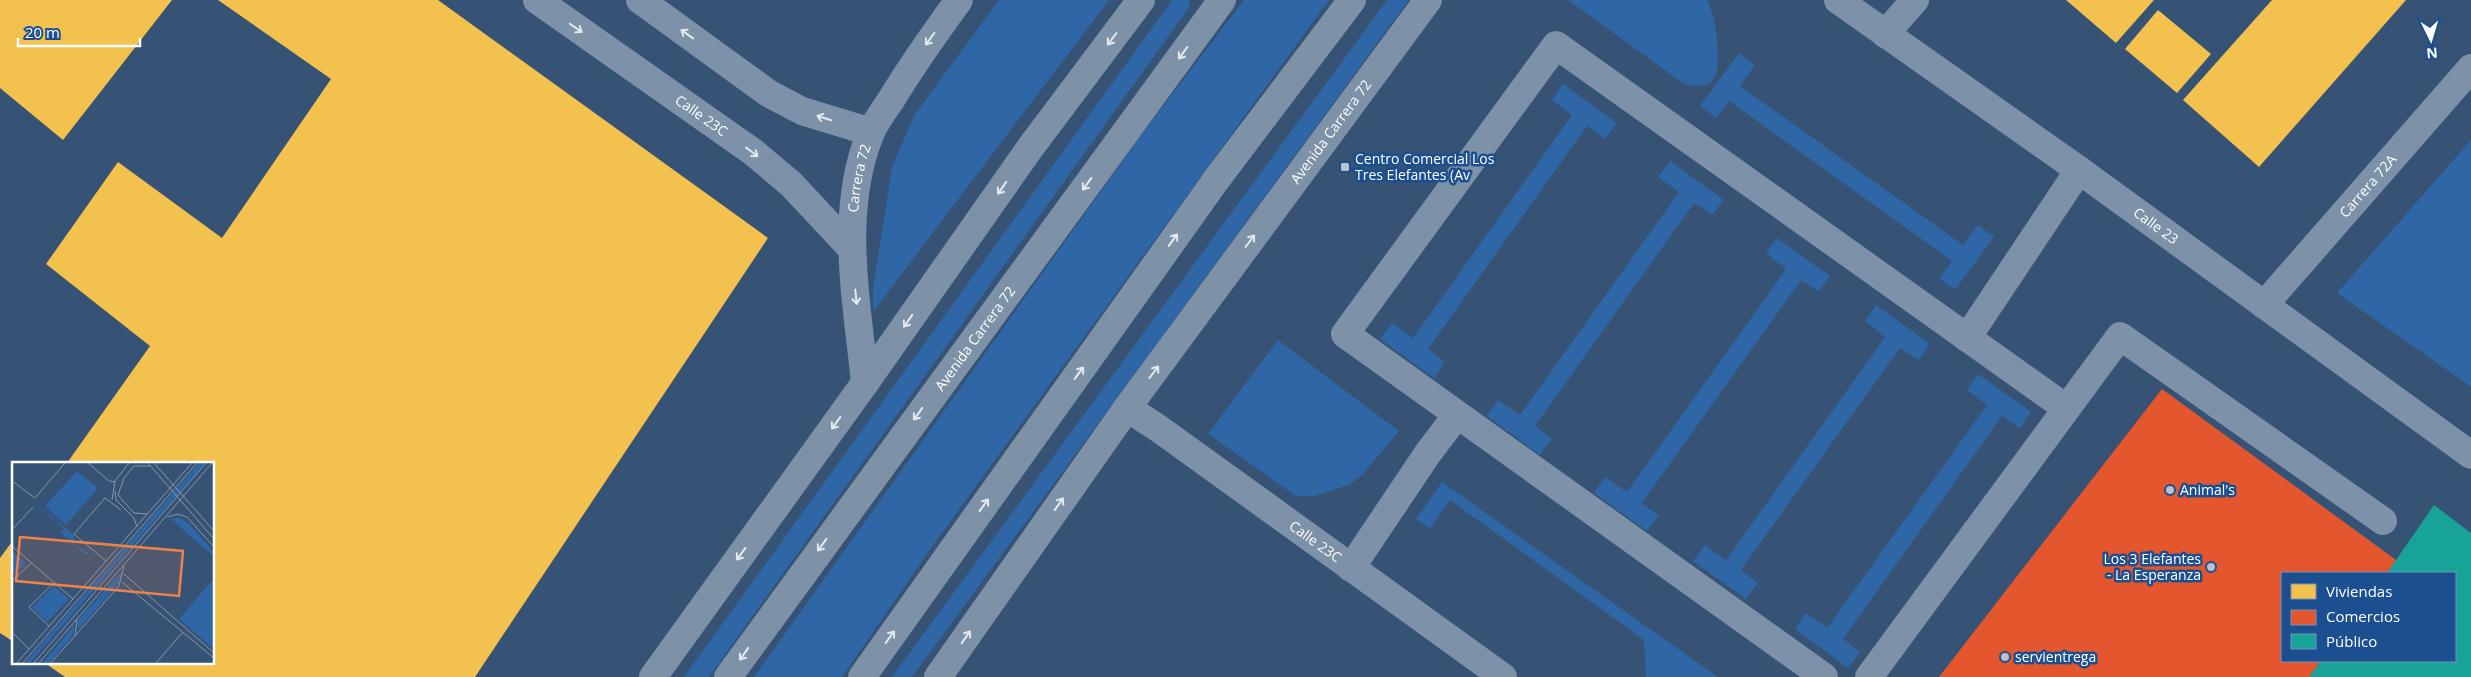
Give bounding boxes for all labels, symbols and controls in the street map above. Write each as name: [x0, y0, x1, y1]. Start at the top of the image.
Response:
scale bar: [18, 15, 140, 47]
north arrow: [2406, 15, 2456, 65]
text: 20 m: [25, 22, 60, 42]
one-way arrow: [569, 23, 583, 33]
one-way arrow: [680, 29, 694, 39]
one-way arrow: [925, 32, 935, 46]
one-way arrow: [1107, 32, 1117, 46]
text: N: [2426, 43, 2439, 63]
one-way arrow: [1178, 46, 1188, 60]
street label: Avenida Carrera 72: [1286, 76, 1375, 187]
street label: Calle 23C: [672, 90, 732, 140]
one-way arrow: [817, 113, 833, 122]
street label: Carrera 72: [843, 141, 875, 213]
one-way arrow: [745, 147, 758, 158]
place label: Centro Comercial Los Tres Elefantes (Av: [1355, 149, 1495, 184]
street label: Carrera 72A: [2335, 150, 2400, 221]
marker: Centro Comercial Los Tres Elefantes (Av: [1339, 161, 1351, 173]
one-way arrow: [1082, 177, 1092, 191]
one-way arrow: [997, 180, 1007, 194]
street label: Calle 23: [2130, 203, 2183, 248]
one-way arrow: [1168, 234, 1178, 248]
one-way arrow: [1245, 235, 1256, 249]
street label: Avenida Carrera 72: [930, 282, 1019, 394]
one-way arrow: [851, 288, 861, 304]
one-way arrow: [903, 314, 913, 328]
one-way arrow: [1074, 366, 1084, 380]
one-way arrow: [1148, 366, 1159, 379]
one-way arrow: [913, 407, 924, 420]
one-way arrow: [831, 416, 841, 430]
inset map: [12, 462, 215, 664]
place label: Animal's: [2180, 480, 2235, 499]
marker: Animal's: [2164, 484, 2176, 496]
one-way arrow: [1054, 497, 1064, 511]
one-way arrow: [979, 498, 989, 512]
street label: Calle 23C: [1286, 516, 1346, 567]
one-way arrow: [817, 538, 828, 551]
one-way arrow: [736, 547, 746, 561]
place label: Los 3 Elefantes - La Esperanza: [2104, 549, 2201, 584]
marker: Los 3 Elefantes - La Esperanza: [2205, 561, 2217, 573]
legend: [2281, 572, 2456, 662]
text: Viviendas: [2326, 581, 2392, 601]
text: Comercios: [2326, 606, 2400, 626]
one-way arrow: [885, 630, 895, 644]
one-way arrow: [961, 630, 971, 644]
text: Público: [2326, 631, 2377, 651]
one-way arrow: [739, 647, 749, 661]
place label: servientrega: [2015, 647, 2096, 666]
marker: servientrega: [1999, 651, 2011, 663]

